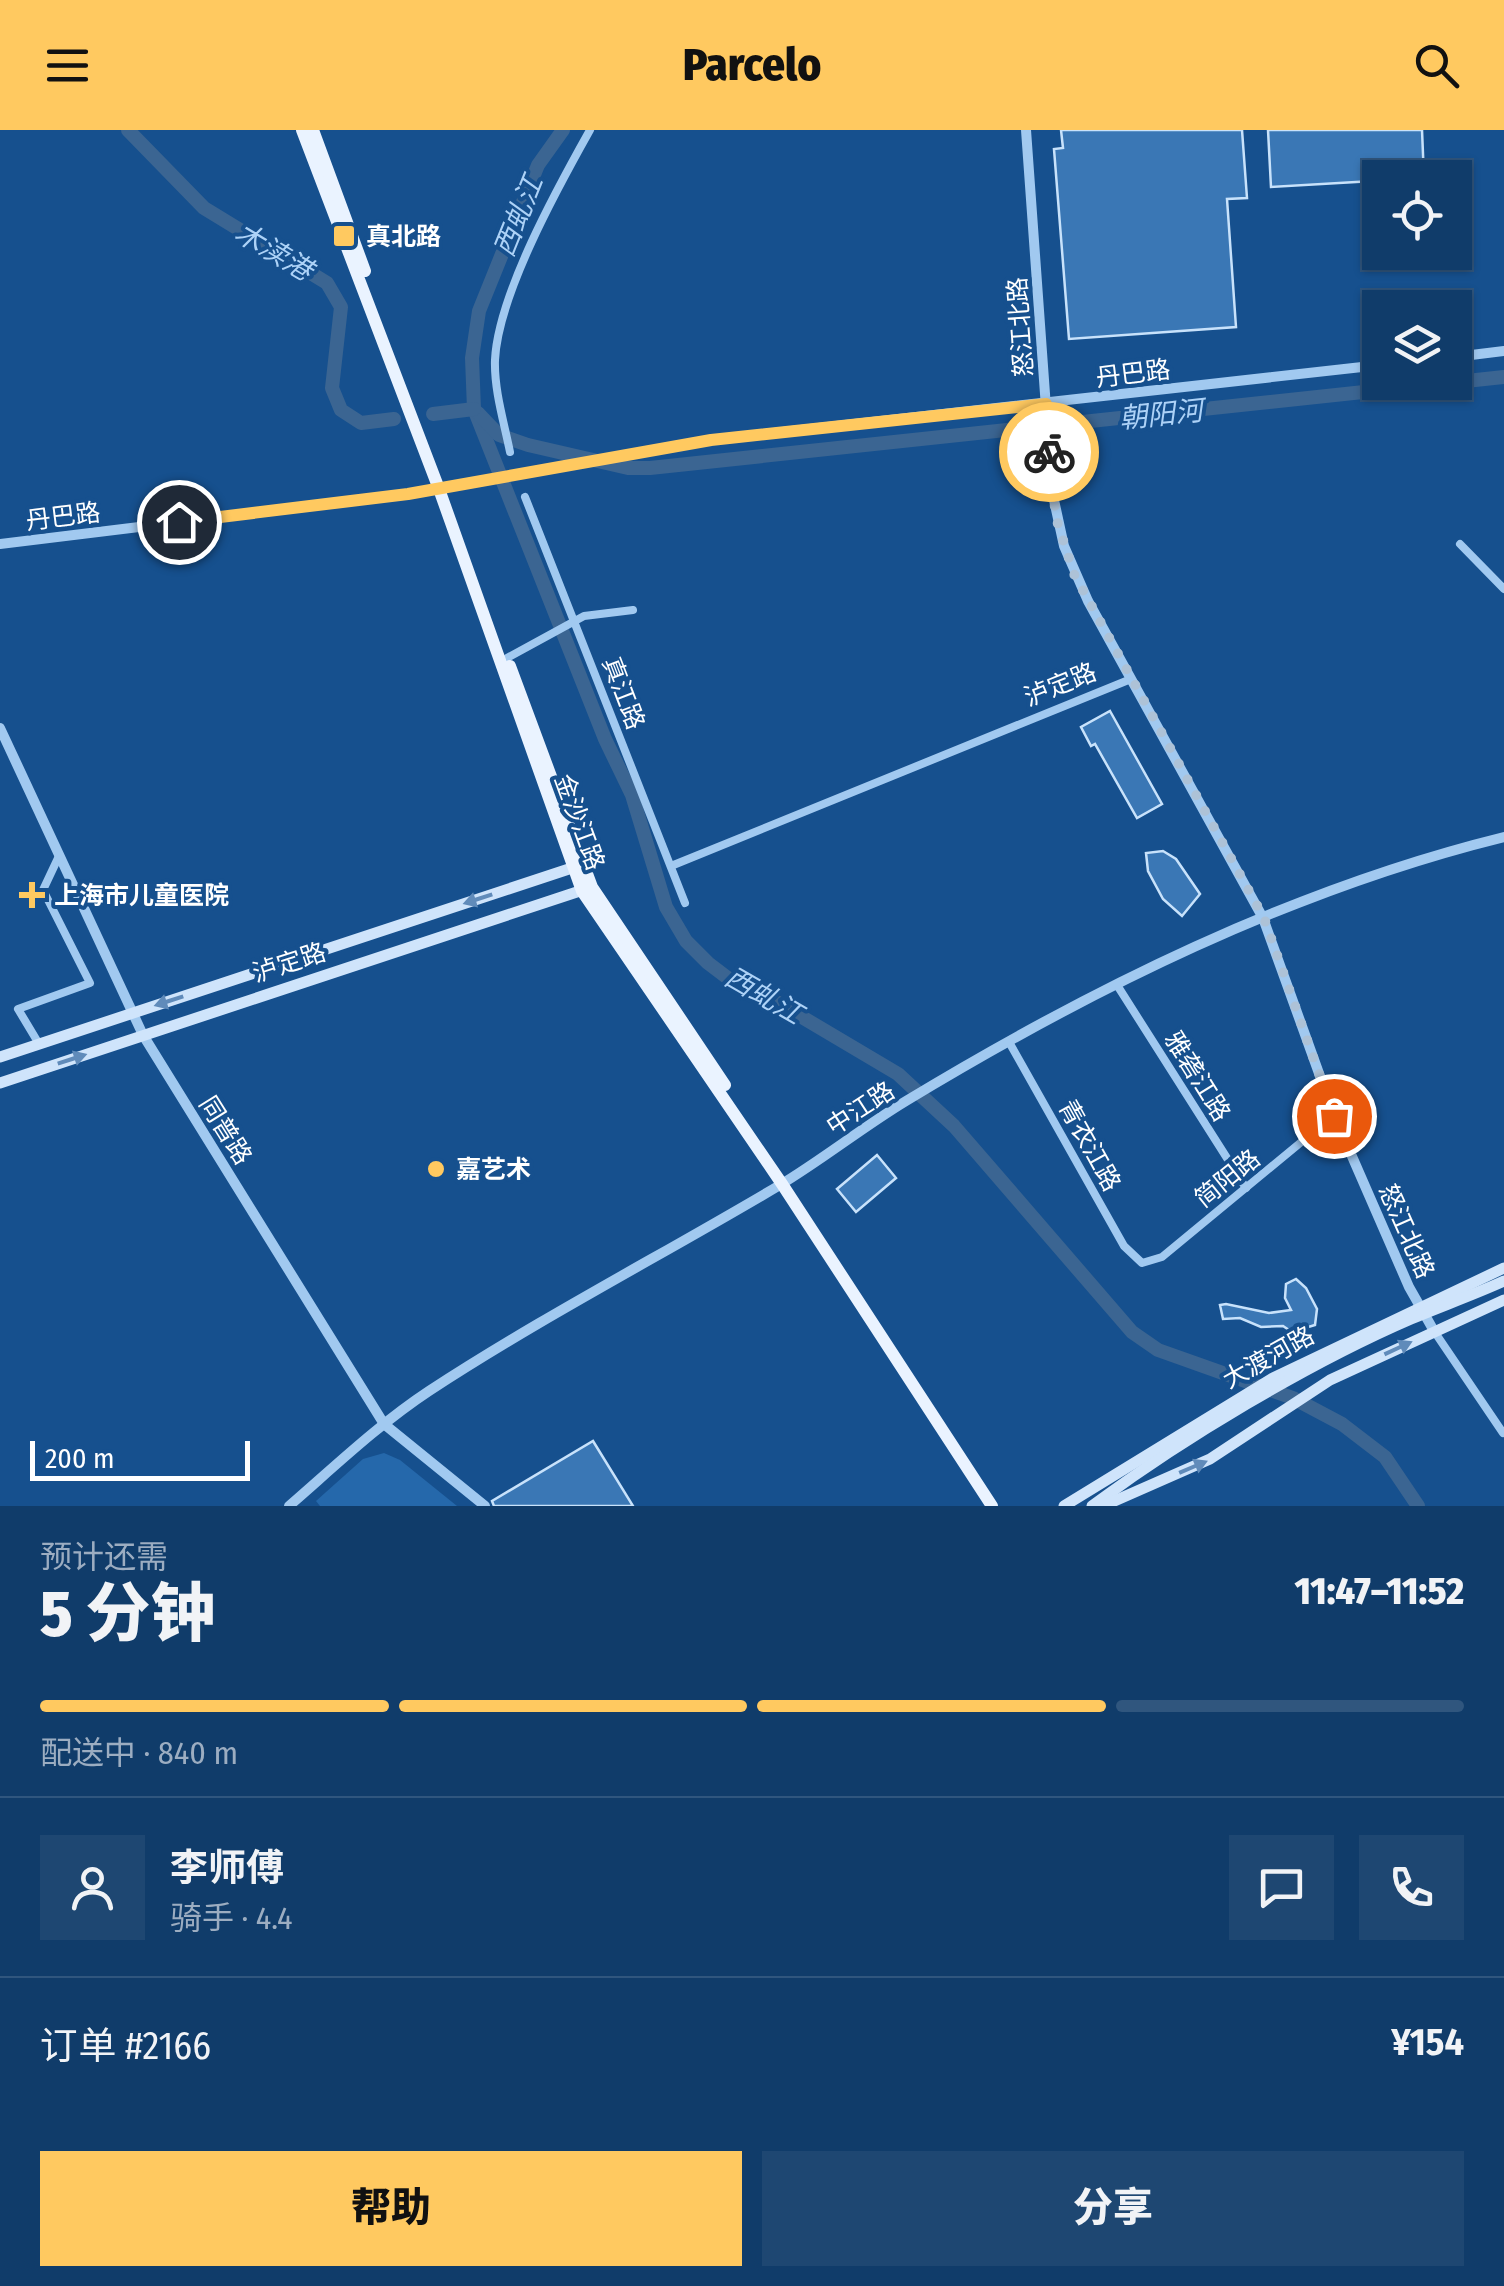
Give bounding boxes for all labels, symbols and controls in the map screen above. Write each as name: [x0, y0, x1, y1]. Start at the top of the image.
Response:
icon: menu: [40, 38, 95, 93]
text: Parcelo: [683, 38, 821, 92]
icon: search: [1409, 38, 1464, 93]
map controls: [1362, 160, 1472, 400]
button: locate: [1362, 160, 1472, 270]
water label: 西虬江: [487, 168, 551, 261]
water label: 木渎港: [229, 216, 322, 289]
place label: 真北路: [366, 222, 441, 252]
marker: 真北路: [331, 223, 357, 249]
street label: 怒江北路: [1003, 276, 1039, 378]
button: layers: [1362, 290, 1472, 400]
street label: 丹巴路: [1094, 355, 1172, 393]
water label: 朝阳河: [1118, 393, 1210, 435]
courier: [999, 402, 1099, 502]
icon: bike: [1022, 425, 1077, 480]
pin: [137, 480, 222, 565]
icon: home: [152, 495, 207, 550]
street label: 丹巴路: [24, 498, 102, 536]
street label: 真江路: [596, 653, 651, 734]
street label: 泸定路: [1020, 657, 1101, 713]
street label: 金沙江路: [548, 770, 610, 874]
place label: 上海市儿童医院: [54, 881, 229, 911]
marker: 上海市儿童医院: [19, 882, 45, 908]
one-way arrow: [463, 892, 493, 907]
street label: 泸定路: [249, 937, 330, 989]
water label: 西虬江: [719, 960, 811, 1032]
one-way arrow: [154, 995, 184, 1010]
street label: 雅砻江路: [1158, 1026, 1236, 1127]
one-way arrow: [57, 1051, 87, 1066]
pin: [1292, 1074, 1377, 1159]
street label: 中江路: [821, 1076, 900, 1142]
icon: bag: [1307, 1089, 1362, 1144]
street label: 同普路: [193, 1091, 258, 1170]
street label: 青衣江路: [1052, 1094, 1126, 1196]
street label: 简阳路: [1189, 1144, 1266, 1214]
place label: 嘉艺术: [456, 1155, 531, 1185]
marker: 嘉艺术: [425, 1158, 447, 1180]
street label: 怒江北路: [1372, 1180, 1440, 1283]
street label: 大渡河路: [1217, 1321, 1319, 1395]
one-way arrow: [1384, 1339, 1413, 1356]
scale bar: [30, 1436, 250, 1480]
text: 200 m: [45, 1442, 115, 1475]
one-way arrow: [1178, 1459, 1207, 1475]
text: 预计还需: [40, 1538, 168, 1576]
text: 11:47–11:52: [1294, 1568, 1464, 1614]
text: 5 分钟: [40, 1575, 216, 1653]
text: 配送中 · 840 m: [40, 1734, 238, 1772]
button: person: [40, 1835, 145, 1940]
button: chat: [1229, 1835, 1334, 1940]
button: phone: [1359, 1835, 1464, 1940]
text: 李师傅: [170, 1845, 284, 1891]
text: 骑手 · 4.4: [170, 1899, 293, 1937]
text: ¥154: [1391, 2019, 1464, 2065]
text: 订单 #2166: [40, 2023, 211, 2069]
button: 帮助: [40, 2151, 742, 2266]
button: 分享: [762, 2151, 1464, 2266]

